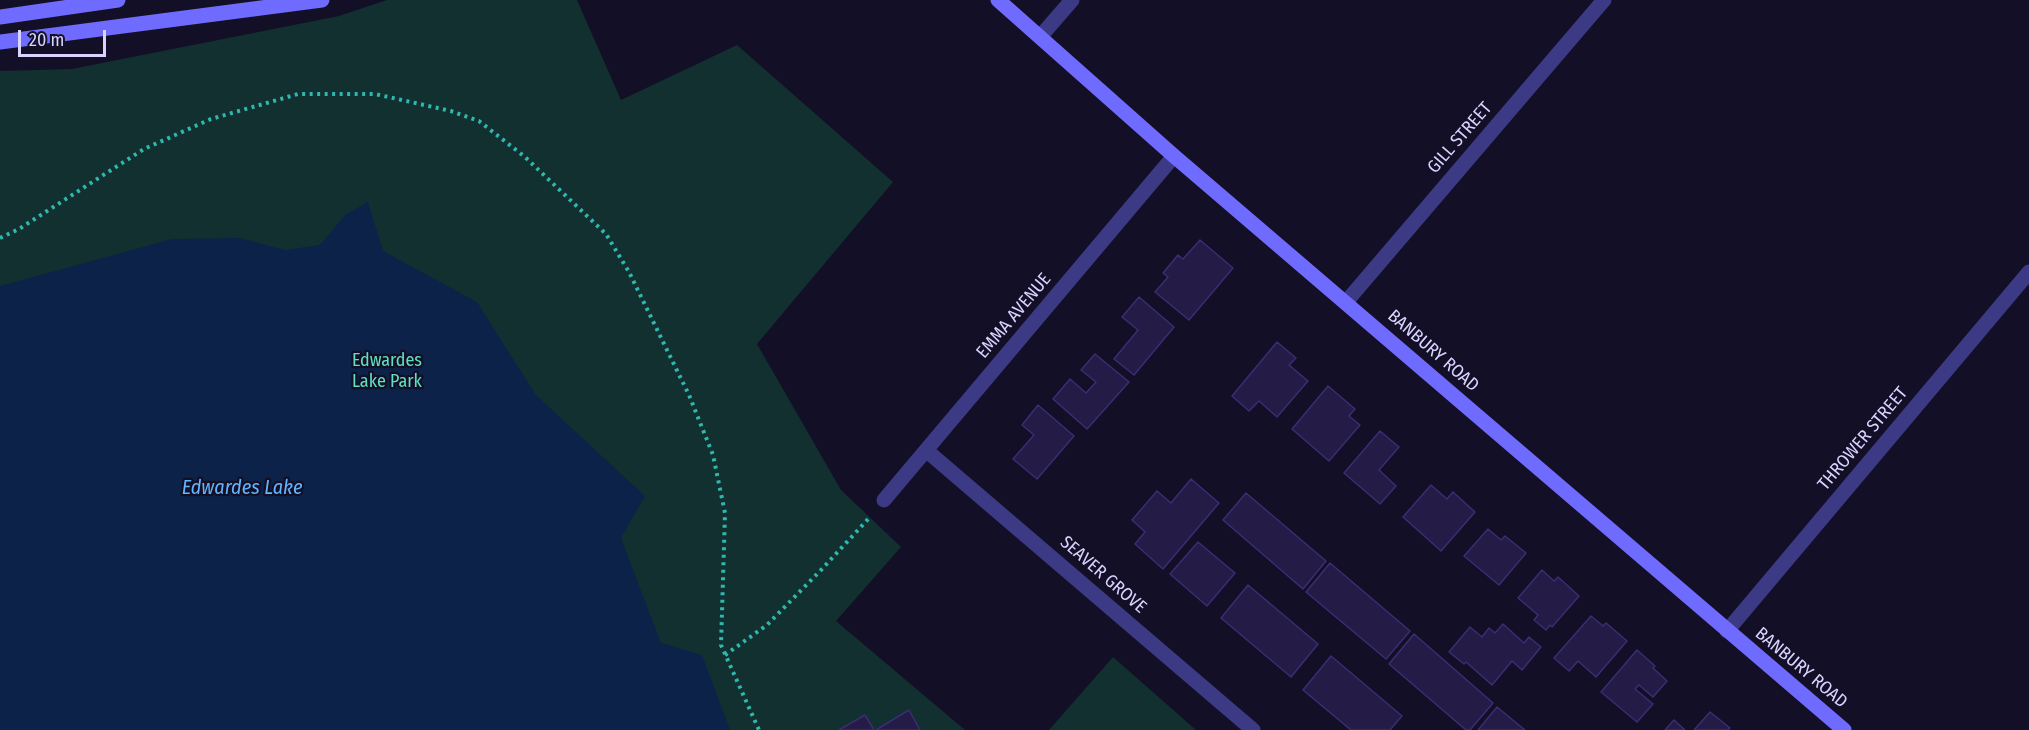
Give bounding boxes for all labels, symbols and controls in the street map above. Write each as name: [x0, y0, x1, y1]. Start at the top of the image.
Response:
scale bar: [21, 18, 110, 56]
text: 20 m: [29, 29, 64, 51]
street label: GILL STREET: [1423, 98, 1497, 178]
street label: EMMA AVENUE: [972, 269, 1056, 363]
street label: BANBURY ROAD: [1383, 306, 1483, 396]
park label: Edwardes Lake Park: [352, 350, 422, 392]
street label: THROWER STREET: [1814, 383, 1912, 495]
water label: Edwardes Lake: [182, 476, 302, 500]
street label: SEAVER GROVE: [1056, 532, 1150, 618]
street label: BANBURY ROAD: [1750, 623, 1852, 713]

